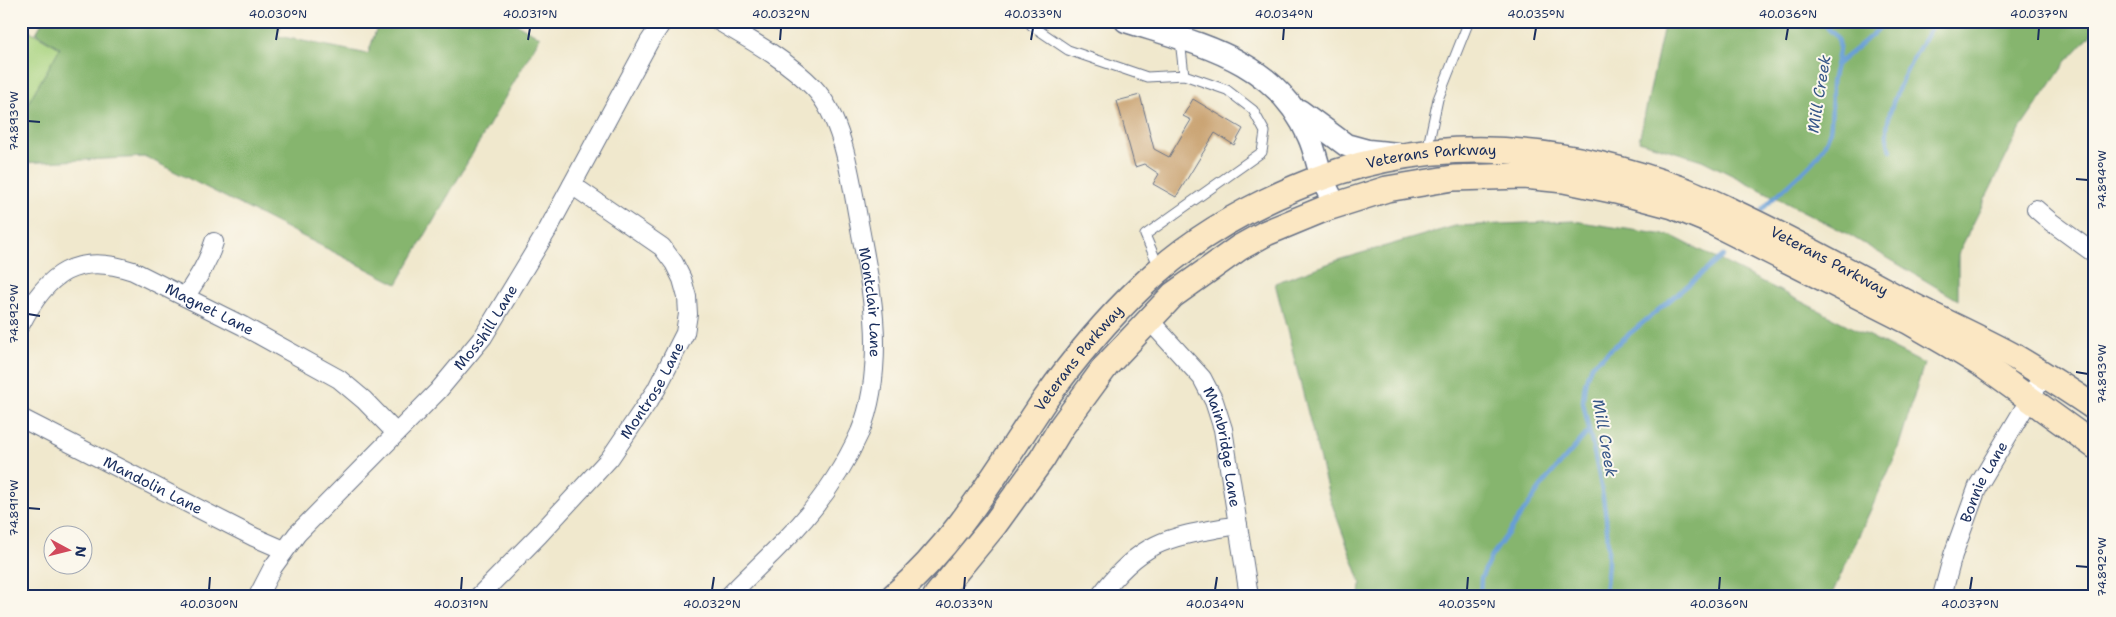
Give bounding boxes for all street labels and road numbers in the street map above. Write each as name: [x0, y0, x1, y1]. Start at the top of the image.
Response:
street label: Veterans Parkway: [1364, 140, 1497, 173]
street label: Veterans Parkway: [1767, 222, 1892, 301]
street label: Montclair Lane: [854, 246, 885, 358]
street label: Magnet Lane: [162, 279, 258, 340]
street label: Mosshill Lane: [449, 281, 522, 375]
street label: Veterans Parkway: [1030, 301, 1128, 415]
street label: Montrose Lane: [616, 339, 689, 443]
street label: Mainbridge Lane: [1198, 383, 1245, 509]
street label: Bonnie Lane: [1956, 437, 2012, 525]
street label: Mandolin Lane: [100, 452, 206, 519]

